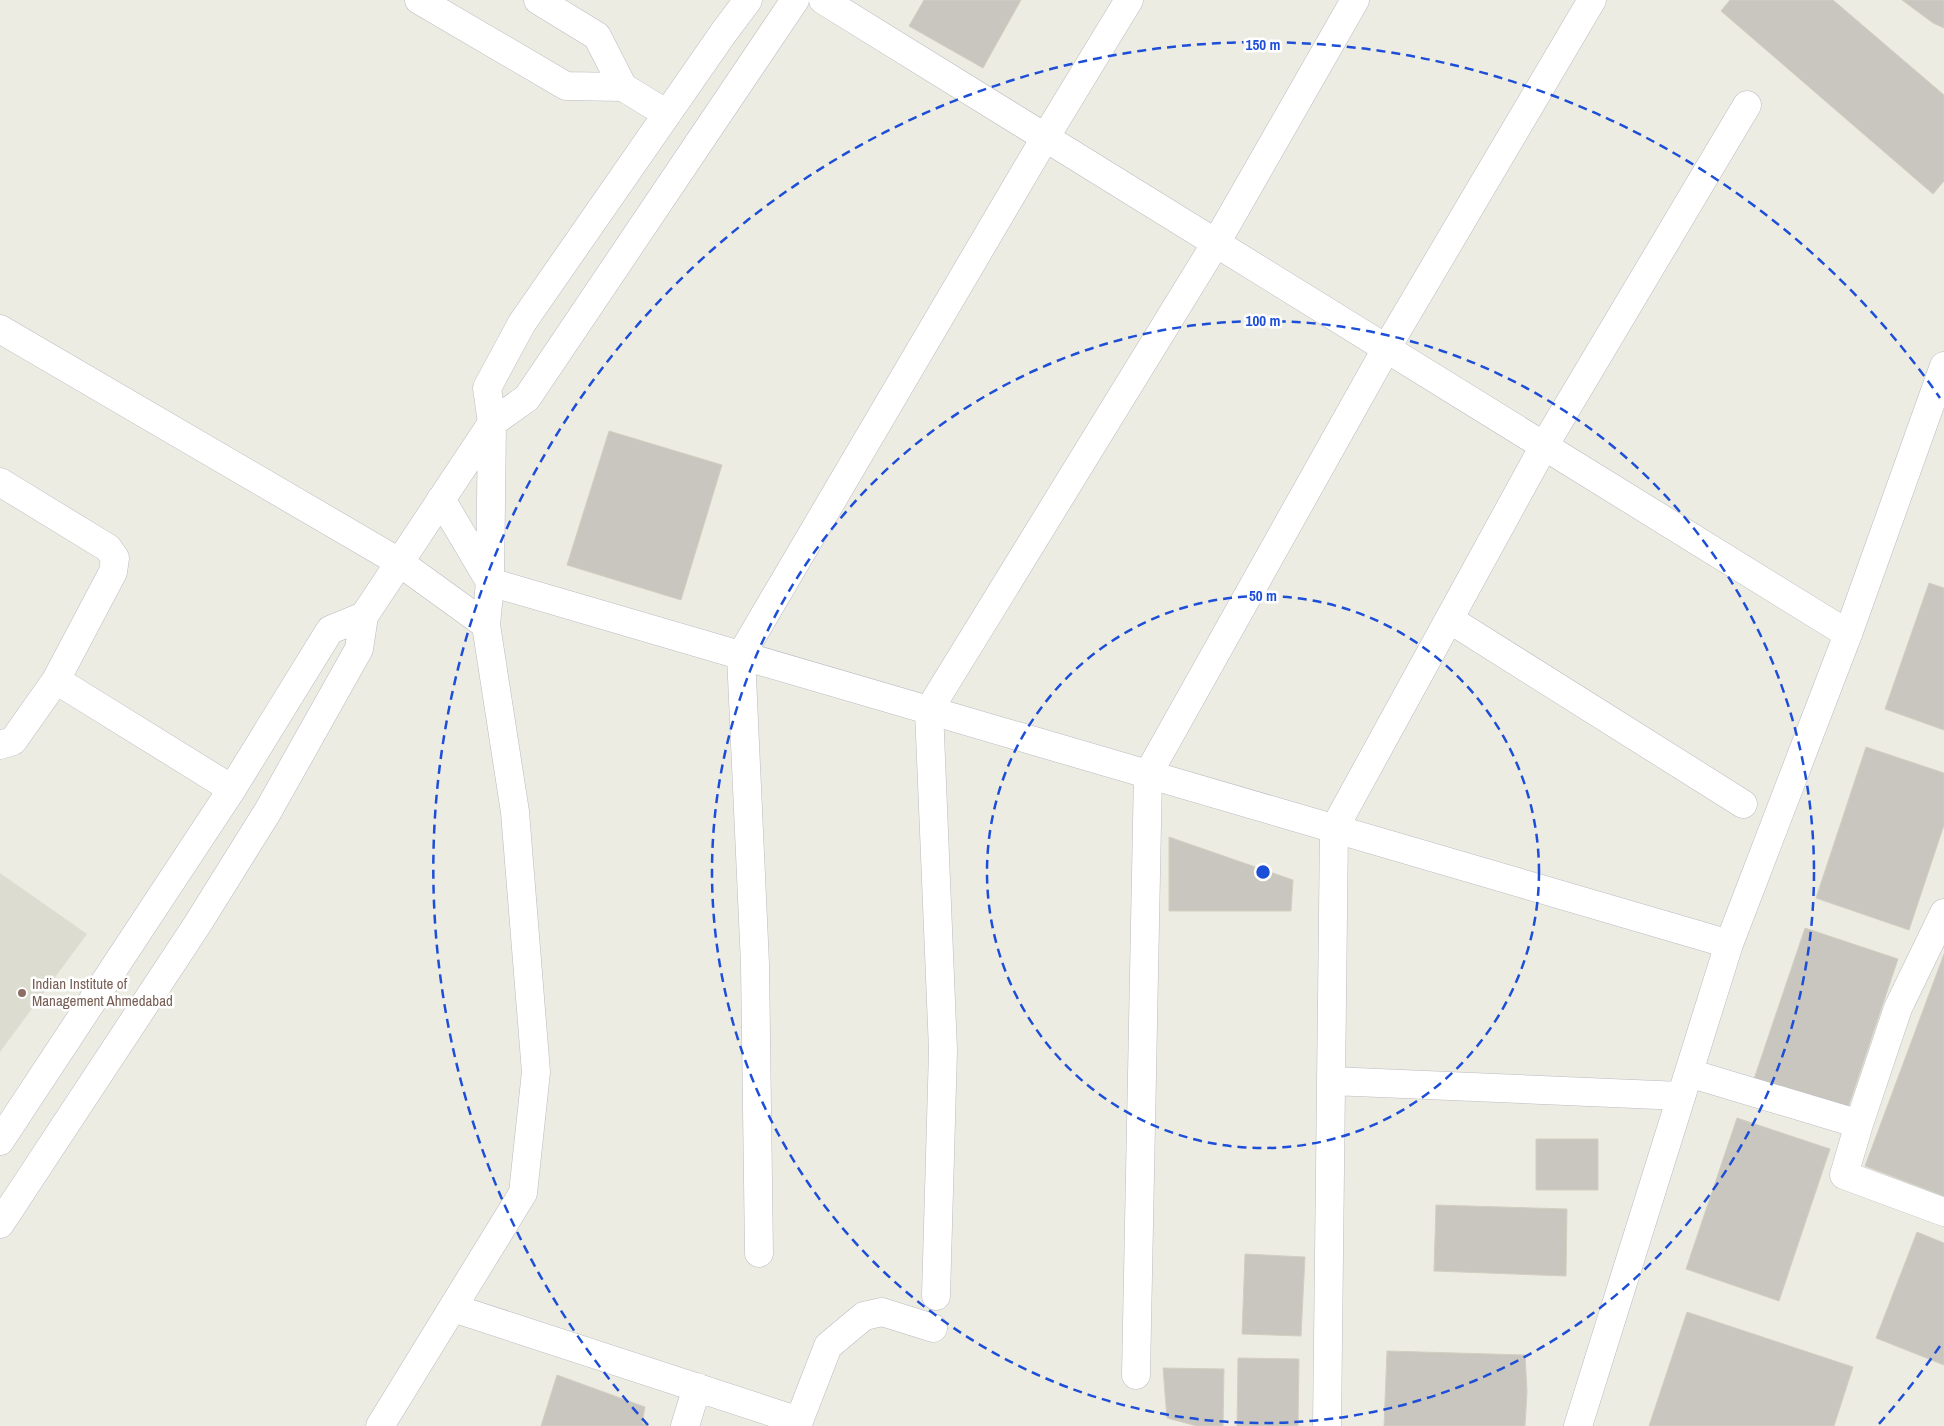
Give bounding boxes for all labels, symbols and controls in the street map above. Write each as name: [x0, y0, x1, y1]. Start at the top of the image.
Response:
text: 150 m: [1246, 34, 1280, 55]
text: 100 m: [1246, 310, 1280, 331]
text: 50 m: [1249, 585, 1277, 606]
centre of rings: [1254, 863, 1272, 881]
place label: Indian Institute of Management Ahmedabad: [32, 973, 173, 1011]
marker: Indian Institute of Management Ahmedabad: [16, 987, 28, 999]

